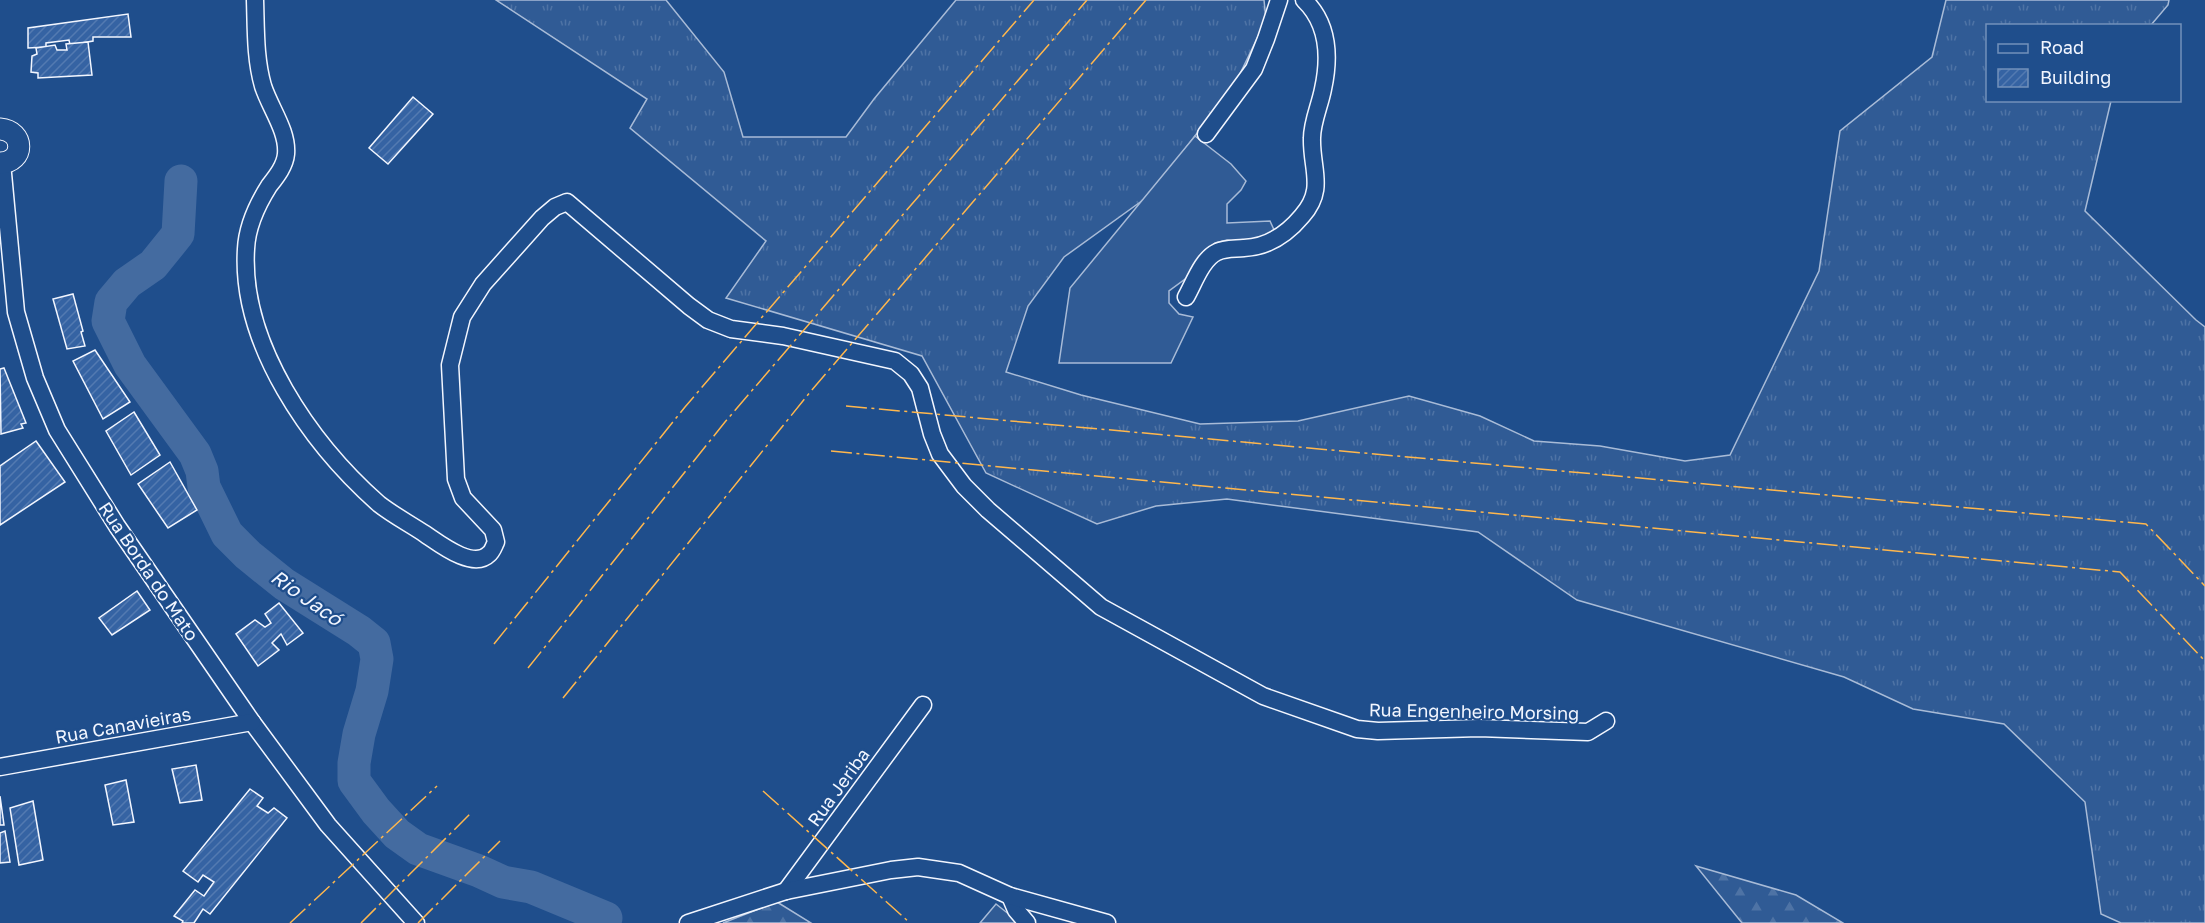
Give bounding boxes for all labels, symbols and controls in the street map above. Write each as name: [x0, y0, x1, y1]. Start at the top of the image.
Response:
legend: [1986, 24, 2181, 102]
text: Road: [2040, 36, 2084, 58]
text: Building: [2040, 66, 2111, 88]
street label: Rua Borda do Mato: [94, 497, 204, 645]
water label: Rio Jacó: [267, 564, 349, 631]
street label: Rua Engenheiro Morsing: [1369, 698, 1579, 724]
street label: Rua Canavieiras: [53, 702, 193, 748]
street label: Rua Jeriba: [802, 744, 874, 830]

